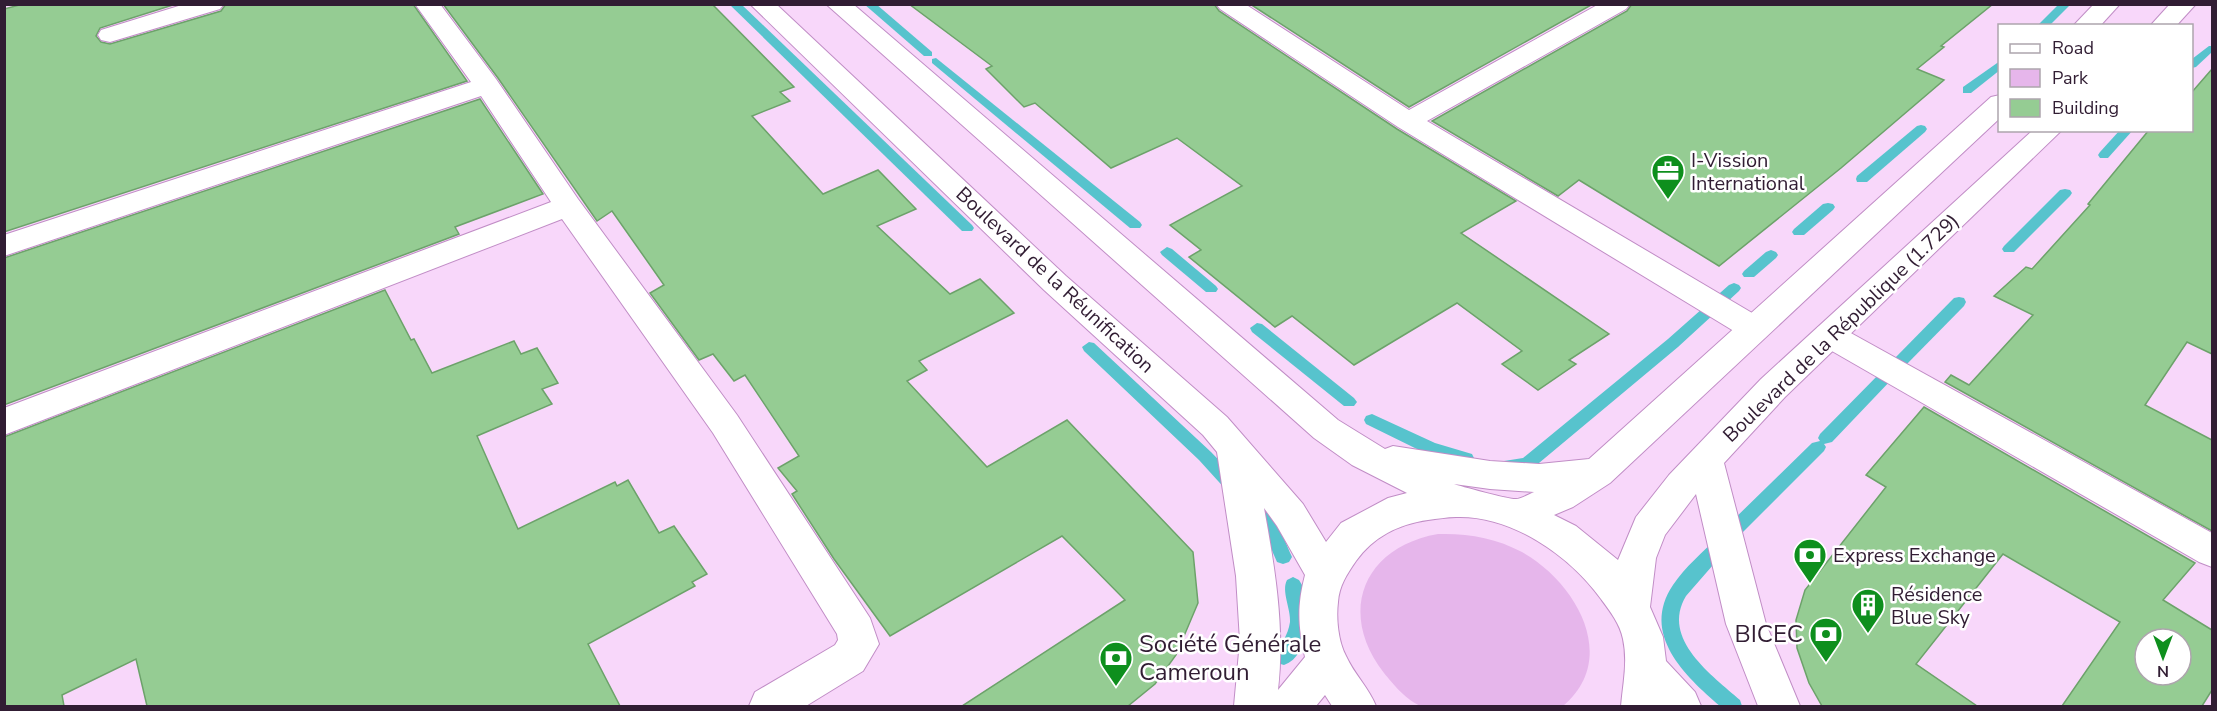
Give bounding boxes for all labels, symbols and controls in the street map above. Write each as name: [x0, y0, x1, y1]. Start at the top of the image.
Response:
legend: [1998, 24, 2193, 132]
text: Road: [2052, 36, 2094, 60]
text: Park: [2052, 66, 2089, 90]
text: Building: [2052, 96, 2119, 120]
place label: I-Vission International: [1691, 147, 1805, 197]
office icon: I-Vission International: [1650, 153, 1686, 200]
street label: Boulevard de la Réunification: [950, 181, 1160, 379]
street label: Boulevard de la République (1.729): [1717, 208, 1965, 448]
bank icon: Express Exchange: [1792, 537, 1828, 584]
place label: Express Exchange: [1833, 542, 1996, 569]
place label: Résidence Blue Sky: [1891, 581, 1982, 631]
building icon: Résidence Blue Sky: [1850, 587, 1886, 634]
bank icon: BICEC: [1808, 616, 1844, 663]
place label: BICEC: [1734, 618, 1803, 650]
north arrow: [2133, 627, 2193, 687]
place label: Société Générale Cameroun: [1139, 628, 1321, 688]
bank icon: Société Générale Cameroun: [1098, 640, 1134, 687]
text: N: [2157, 660, 2169, 682]

